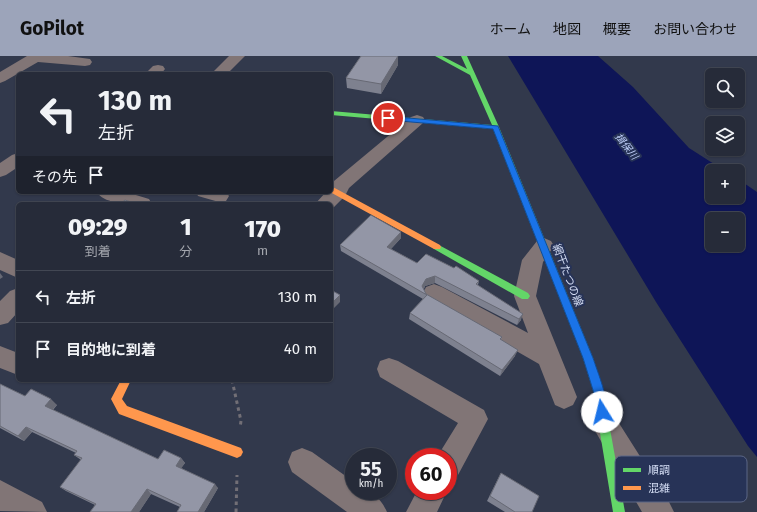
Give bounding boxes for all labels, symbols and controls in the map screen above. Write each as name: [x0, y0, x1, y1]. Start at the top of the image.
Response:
text: GoPilot: [20, 17, 84, 40]
text: ホーム: [489, 21, 531, 38]
text: 地図: [553, 21, 581, 38]
text: 概要: [603, 21, 631, 38]
text: お問い合わせ: [653, 21, 737, 38]
map controls: [705, 68, 745, 252]
button: search: [705, 68, 745, 108]
text: 130 m: [98, 84, 172, 117]
icon: left: [32, 88, 84, 140]
pin: [371, 101, 405, 135]
icon: arrive: [377, 107, 399, 129]
button: layers: [705, 116, 745, 156]
text: 左折: [98, 122, 134, 144]
water label: 揖保川: [612, 131, 641, 163]
icon: arrive: [85, 164, 107, 186]
button: +: [705, 164, 745, 204]
text: その先: [32, 168, 77, 186]
button: −: [705, 212, 745, 252]
text: 09:29: [68, 213, 127, 241]
text: 1: [180, 213, 192, 241]
text: 170: [244, 215, 281, 243]
street label: 網干たつの線: [550, 242, 585, 308]
text: m: [257, 243, 268, 258]
text: 到着: [85, 244, 111, 259]
text: 分: [179, 244, 192, 259]
icon: left: [32, 286, 54, 308]
text: 130 m: [278, 288, 317, 306]
text: 左折: [66, 289, 96, 307]
icon: arrive: [32, 338, 54, 360]
text: 40 m: [284, 340, 317, 358]
text: 目的地に到着: [66, 341, 156, 359]
position arrow: [581, 391, 623, 433]
speed limit sign: 60: [405, 448, 457, 500]
legend: [615, 456, 747, 502]
text: 55: [360, 457, 382, 481]
text: 順調: [648, 464, 670, 477]
text: km/h: [359, 478, 383, 490]
text: 混雑: [648, 482, 670, 495]

